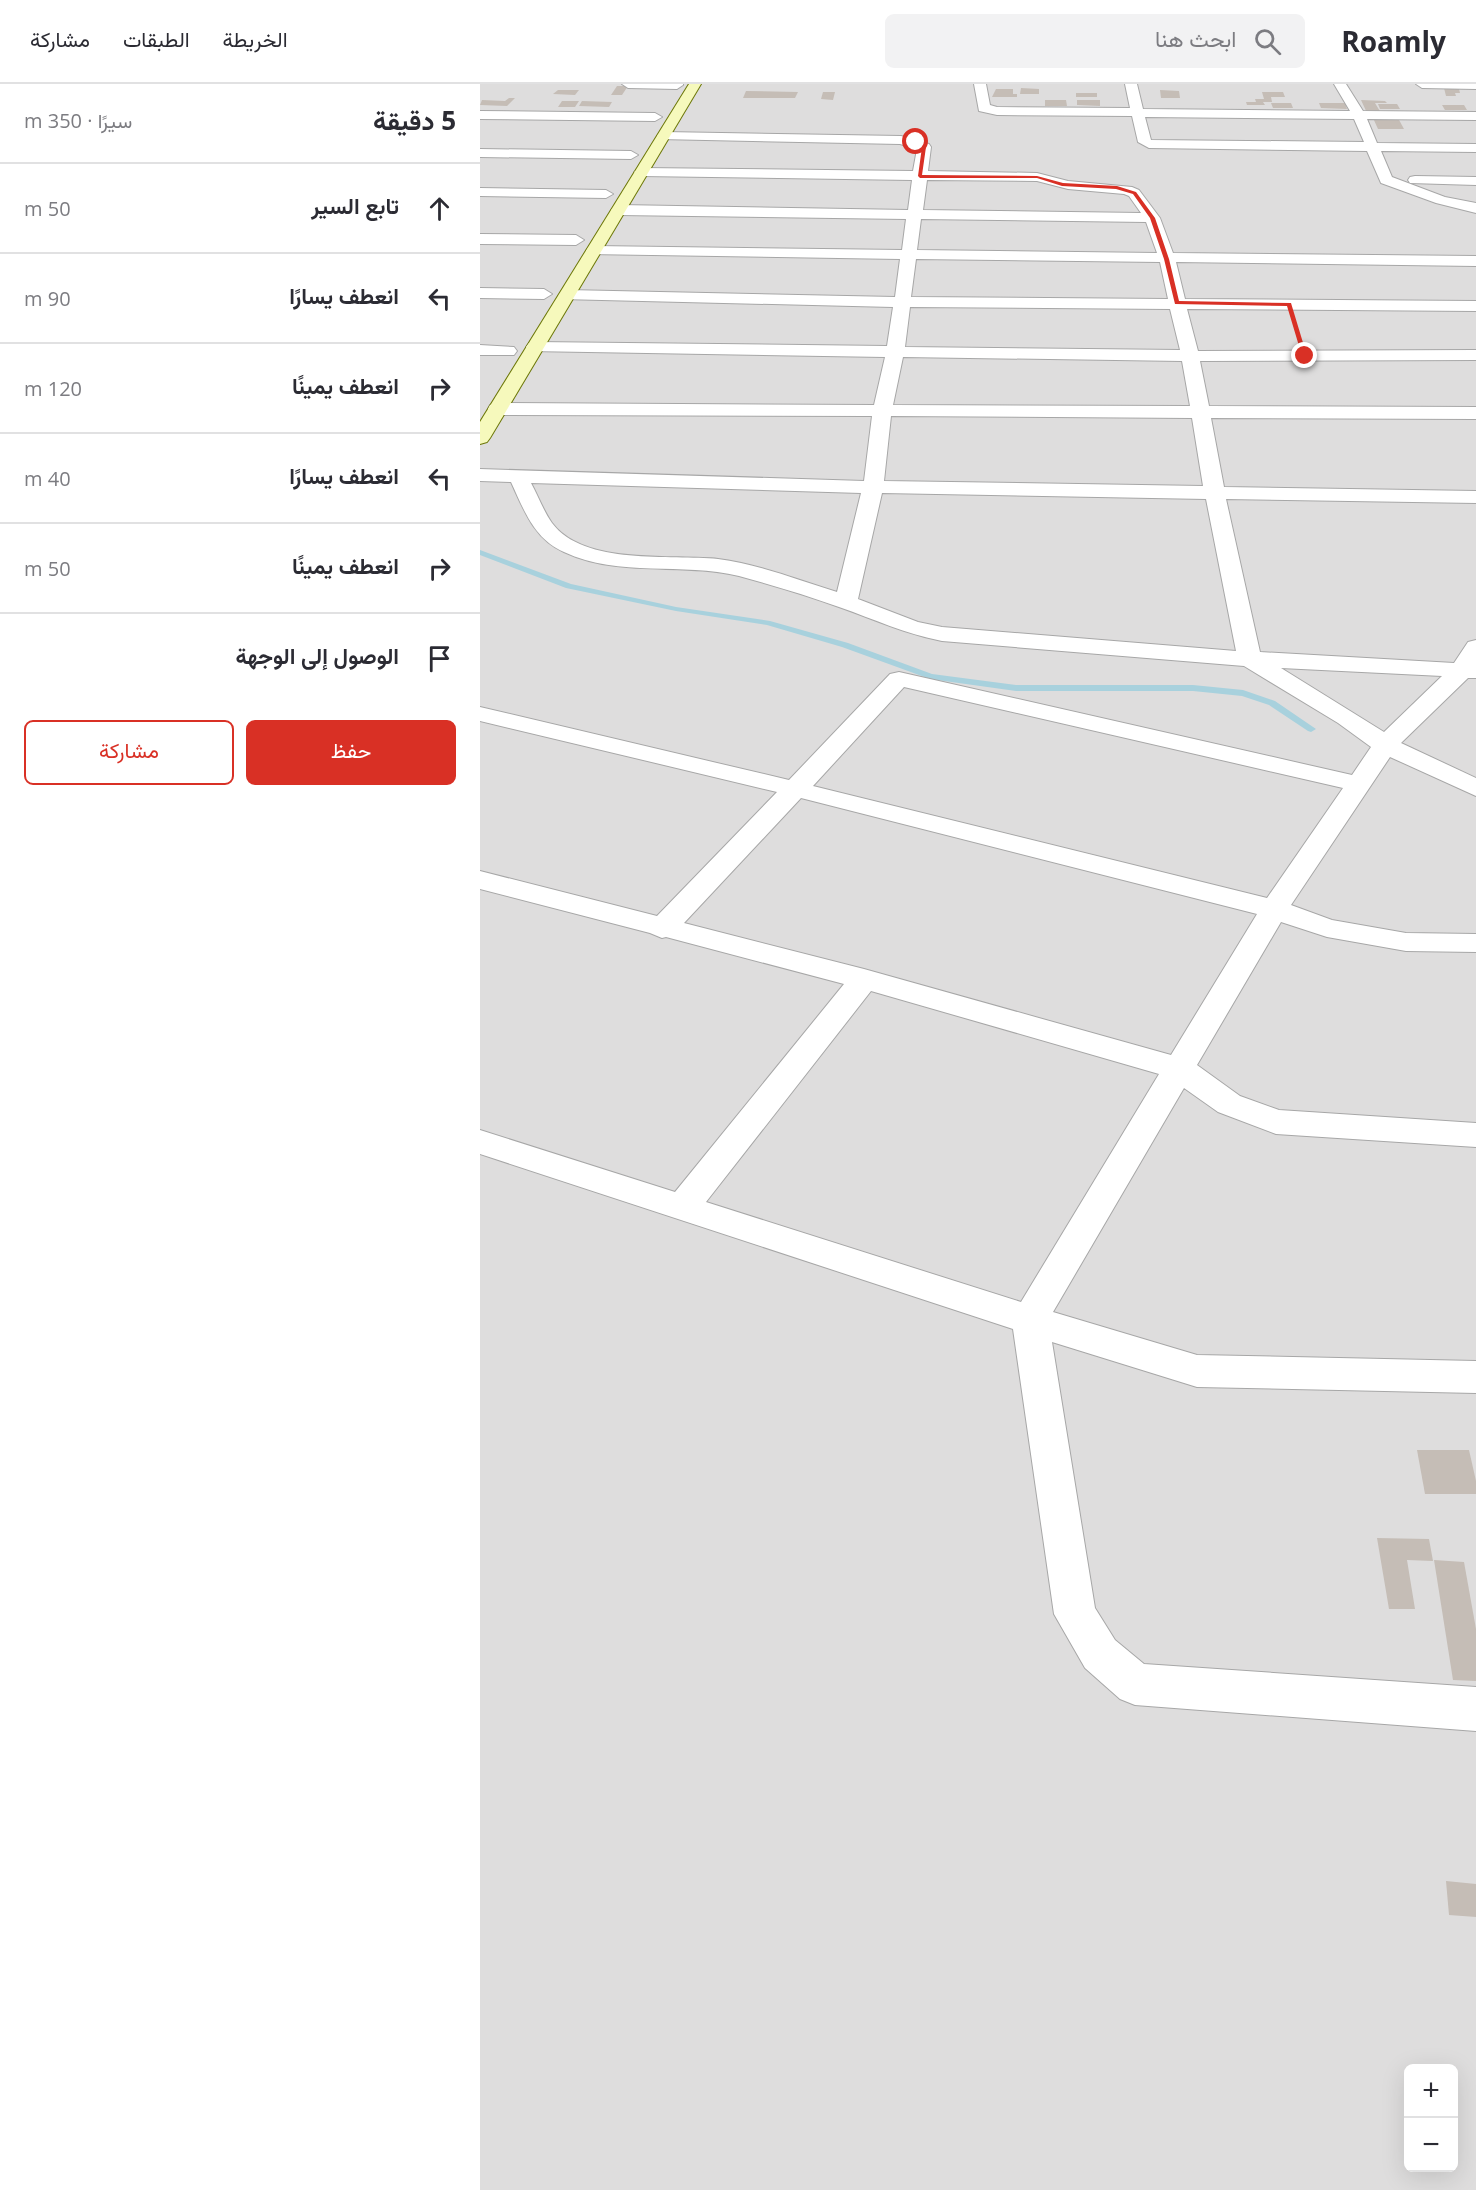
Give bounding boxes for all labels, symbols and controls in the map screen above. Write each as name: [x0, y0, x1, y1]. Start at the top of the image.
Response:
search box: [885, 14, 1305, 68]
text: Roamly: [1341, 22, 1446, 60]
text: ابحث هنا: [1155, 23, 1236, 53]
text: مشاركة: [30, 25, 90, 53]
text: الطبقات: [123, 25, 190, 53]
text: الخريطة: [223, 25, 288, 53]
icon: search: [1251, 25, 1284, 58]
text: 5 دقيقة: [373, 102, 456, 138]
text: سيرًا · 350 m: [24, 107, 132, 134]
route start: [902, 128, 928, 154]
text: تابع السير: [311, 190, 399, 220]
icon: ahead: [423, 192, 456, 225]
text: 50 m: [24, 195, 71, 222]
text: انعطف يسارًا: [289, 280, 399, 310]
icon: left: [423, 282, 456, 315]
text: 90 m: [24, 285, 71, 312]
route end: [1291, 342, 1317, 368]
text: انعطف يمينًا: [292, 370, 399, 400]
icon: right: [423, 372, 456, 405]
text: 120 m: [24, 375, 82, 402]
text: انعطف يسارًا: [289, 460, 399, 490]
icon: left: [423, 462, 456, 495]
text: 40 m: [24, 465, 71, 492]
text: انعطف يمينًا: [292, 550, 399, 580]
icon: right: [423, 552, 456, 585]
text: 50 m: [24, 555, 71, 582]
text: الوصول إلى الوجهة: [235, 640, 399, 670]
icon: arrive: [423, 642, 456, 675]
button: مشاركة: [24, 720, 234, 785]
button: حفظ: [246, 720, 456, 785]
map controls: [1404, 2064, 1458, 2172]
button: +: [1404, 2064, 1458, 2118]
button: −: [1404, 2118, 1458, 2172]

